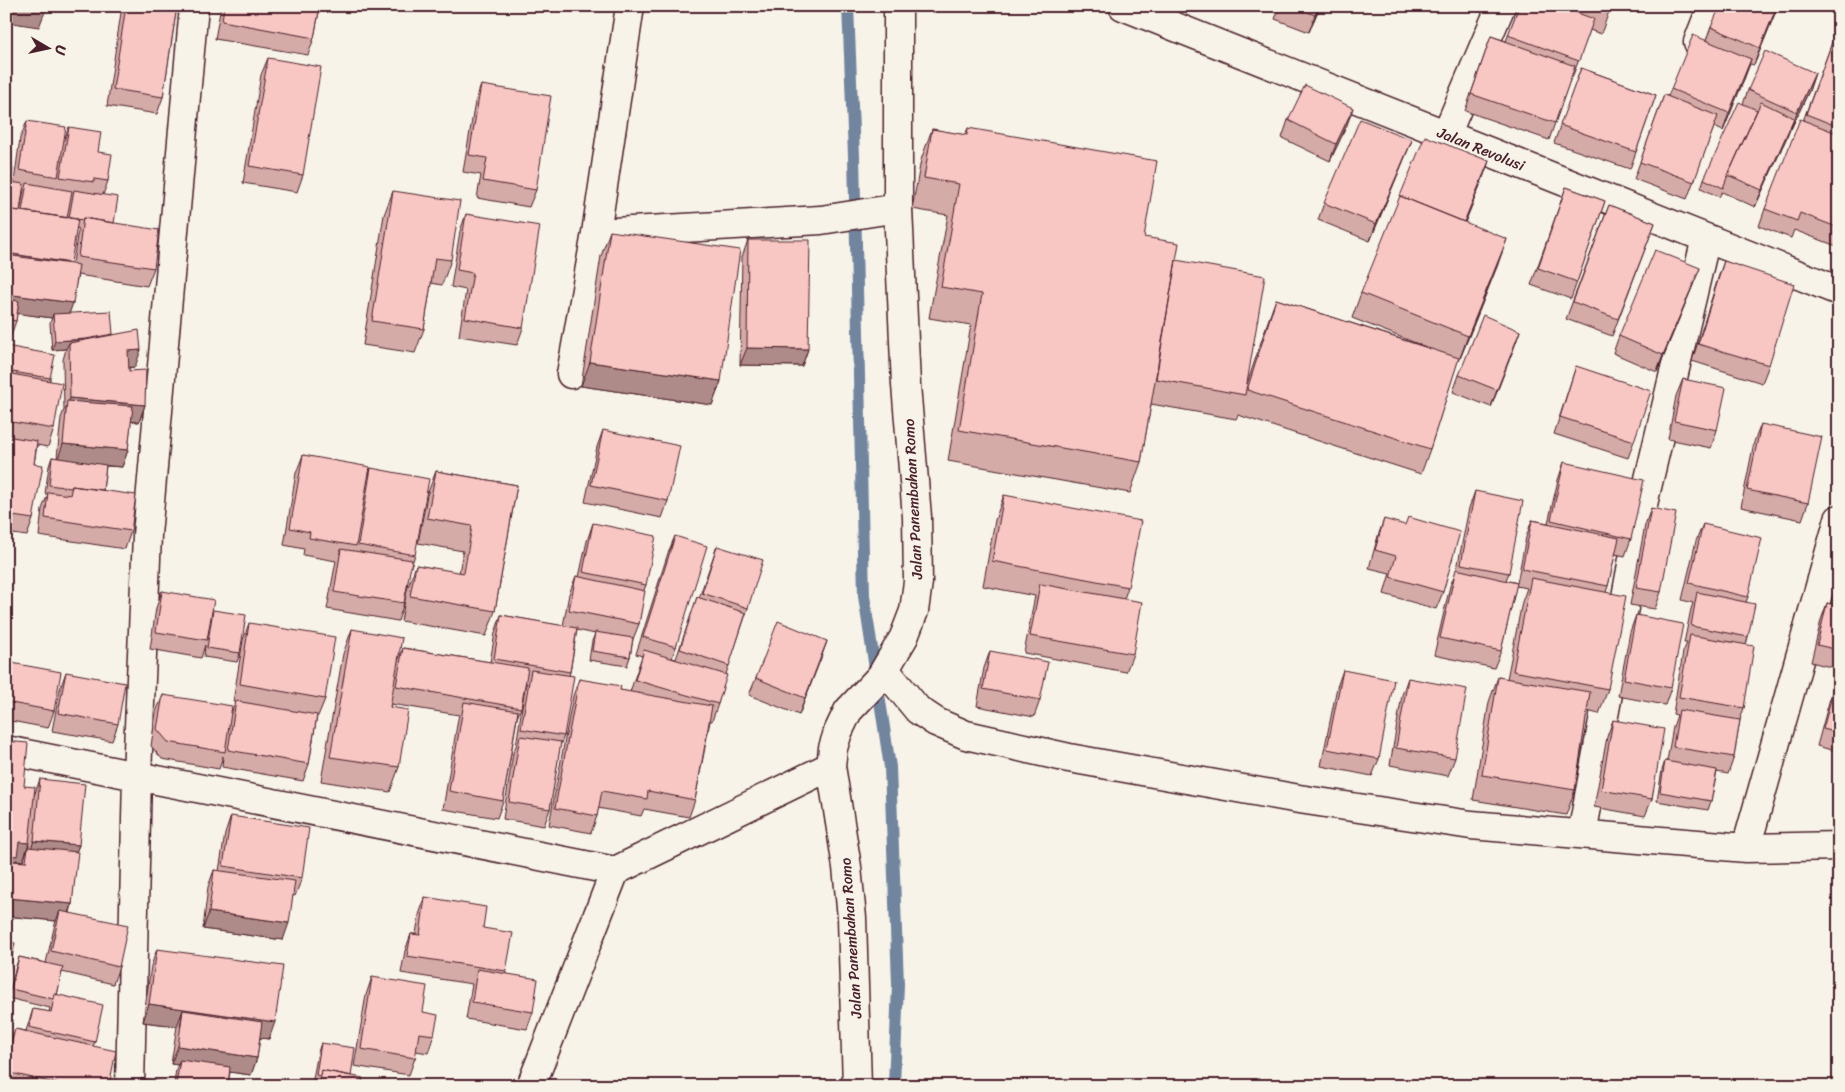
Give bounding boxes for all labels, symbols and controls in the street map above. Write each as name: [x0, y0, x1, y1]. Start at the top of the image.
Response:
north arrow: [22, 22, 72, 72]
text: U: [47, 43, 73, 57]
street label: Jalan Revolusi: [1432, 119, 1530, 179]
street label: Jalan Panembahan Romo: [896, 418, 930, 581]
street label: Jalan Panembahan Romo: [832, 856, 870, 1020]

